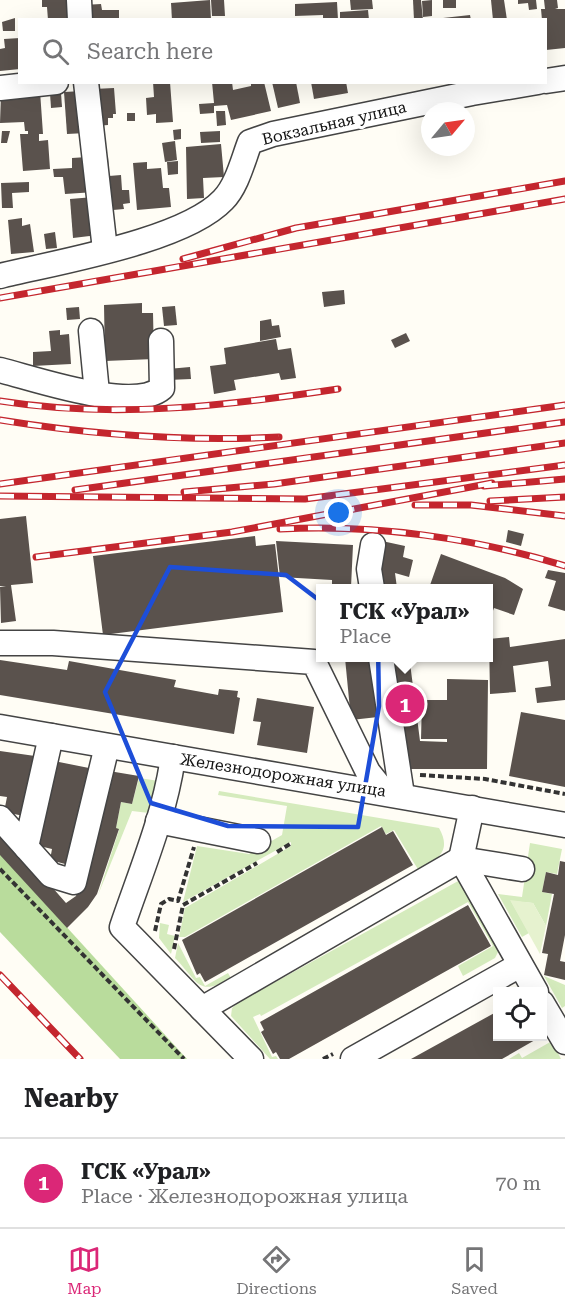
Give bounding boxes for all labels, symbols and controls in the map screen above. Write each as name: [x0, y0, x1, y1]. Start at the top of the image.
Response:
search box: [18, 18, 547, 84]
icon: search: [39, 35, 72, 68]
text: Search here: [87, 39, 213, 64]
street label: Вокзальная улица: [260, 97, 408, 149]
north arrow: [421, 102, 475, 156]
your location: [324, 498, 353, 527]
popup: [316, 584, 493, 662]
text: ГСК «Урал»: [340, 599, 469, 624]
text: Place: [340, 624, 391, 648]
pin: 1: [386, 682, 424, 726]
street label: Железнодорожная улица: [179, 749, 388, 801]
map controls: [493, 987, 547, 1041]
button: locate: [493, 987, 547, 1041]
text: Nearby: [24, 1083, 118, 1113]
text: ГСК «Урал»: [81, 1159, 211, 1184]
text: 1: [38, 1171, 49, 1195]
text: 70 m: [495, 1171, 541, 1195]
text: Place · Железнодорожная улица: [81, 1184, 408, 1208]
tab: Map: [67, 1243, 102, 1298]
tab: Directions: [236, 1243, 317, 1298]
tab: Saved: [451, 1243, 498, 1298]

